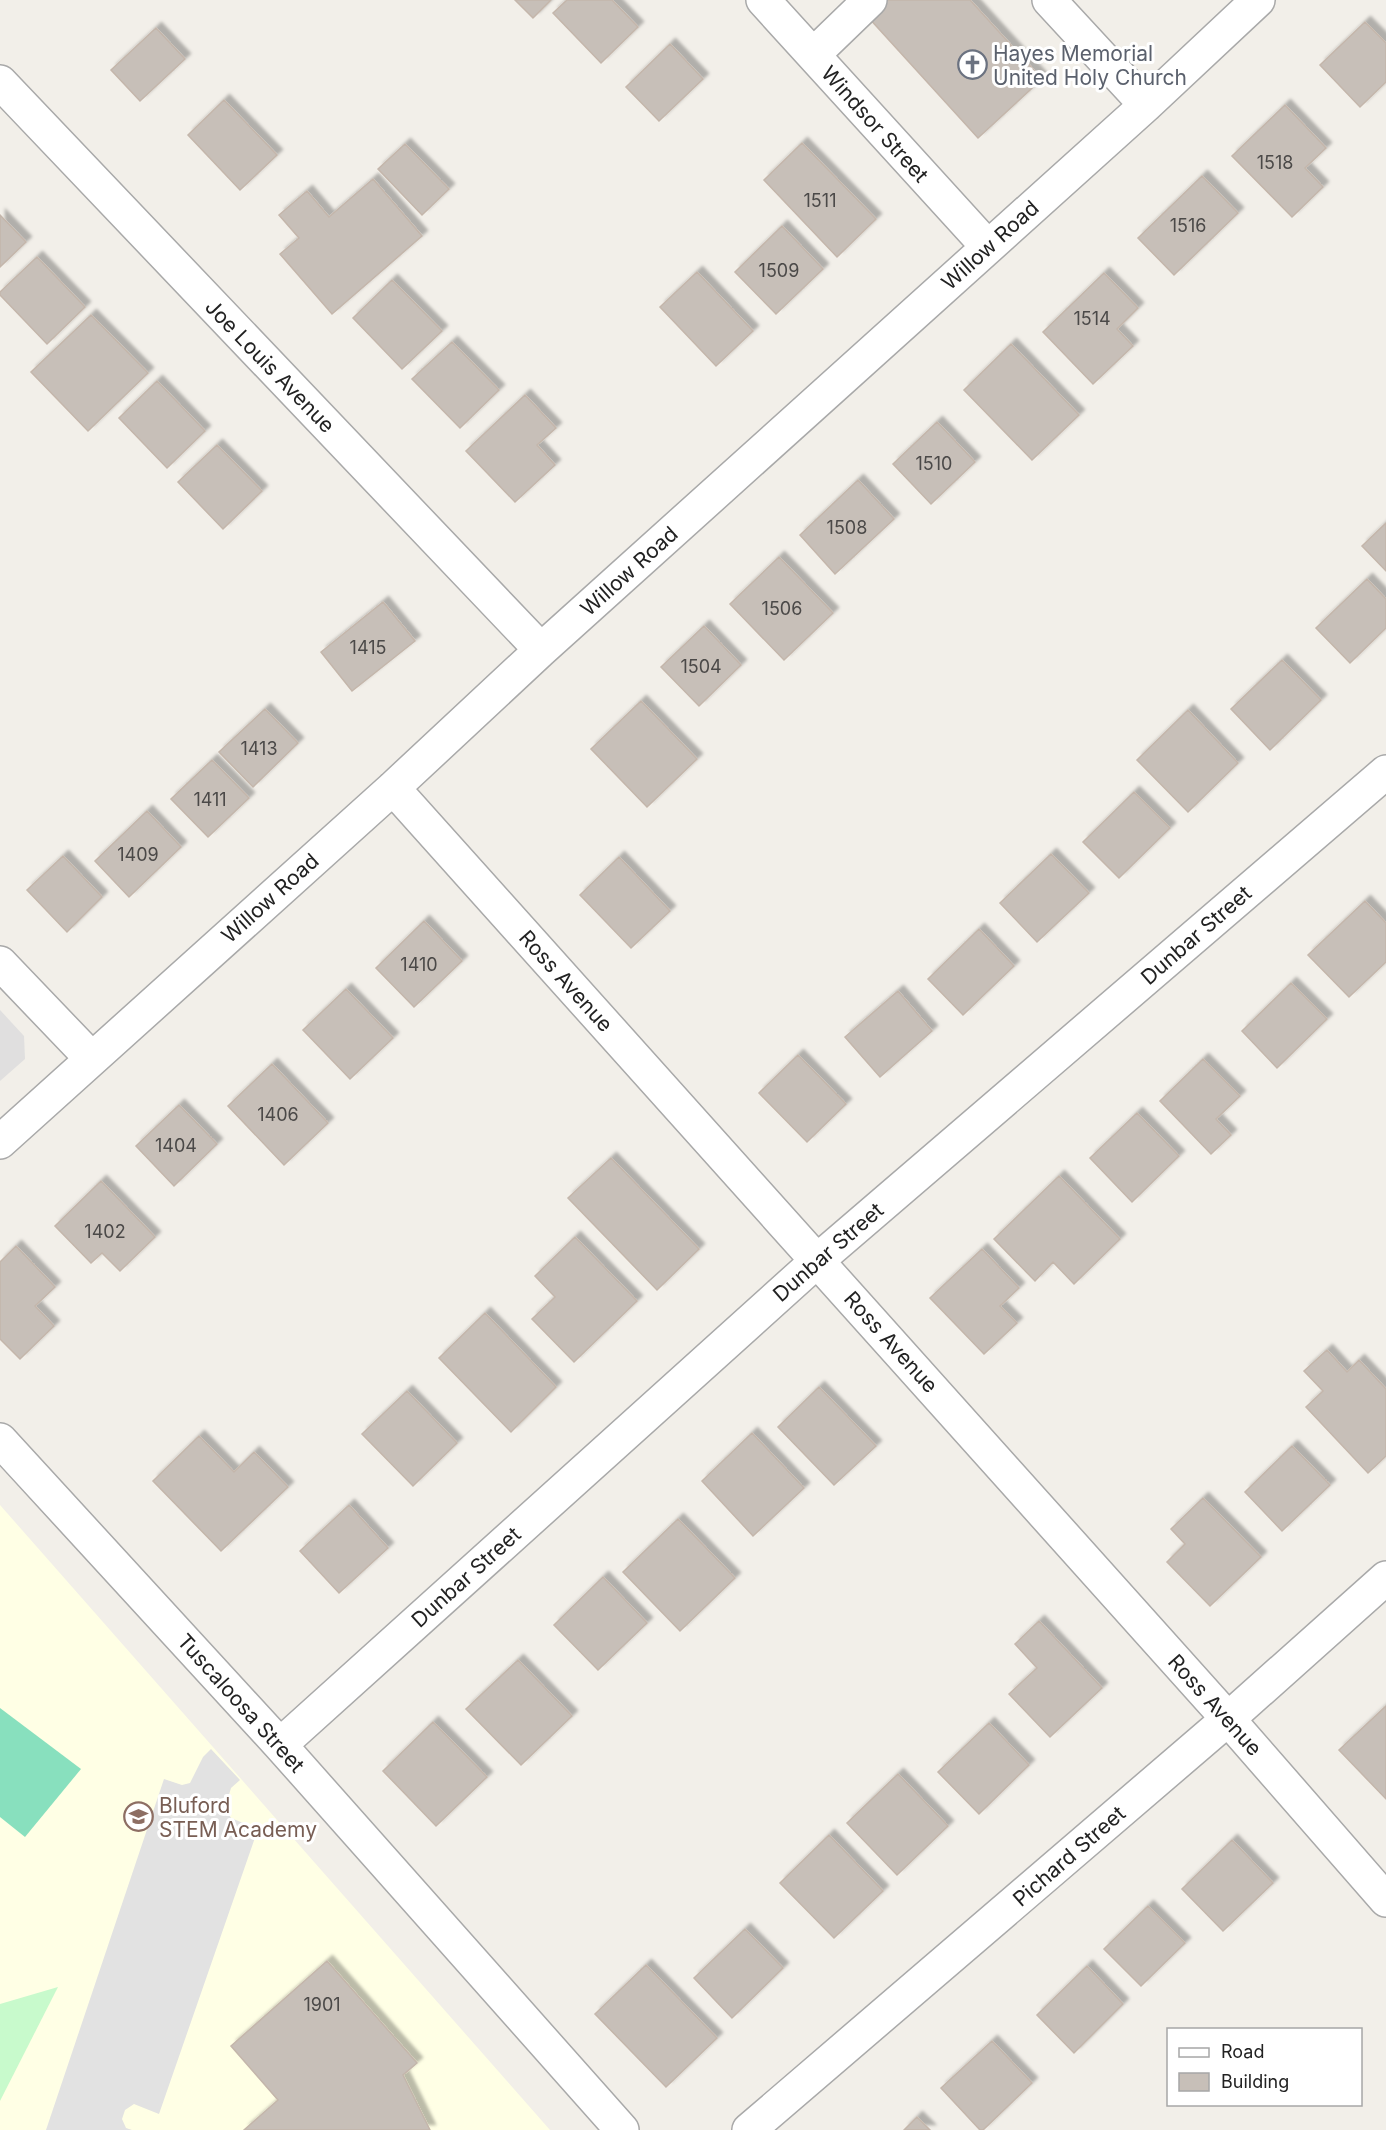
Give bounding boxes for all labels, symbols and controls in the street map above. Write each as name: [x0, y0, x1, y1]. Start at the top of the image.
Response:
place label: Hayes Memorial United Holy Church: [993, 41, 1187, 90]
church icon: Hayes Memorial United Holy Church: [956, 49, 988, 81]
street label: Windsor Street: [816, 61, 934, 187]
house number: 1518: [1257, 152, 1293, 173]
house number: 1511: [804, 190, 836, 211]
street label: Willow Road: [936, 195, 1044, 295]
house number: 1516: [1170, 215, 1206, 236]
house number: 1509: [759, 260, 799, 281]
street label: Joe Louis Avenue: [200, 294, 340, 438]
house number: 1514: [1073, 308, 1111, 329]
house number: 1510: [916, 453, 952, 474]
house number: 1508: [827, 517, 867, 538]
street label: Willow Road: [575, 521, 683, 621]
house number: 1506: [762, 598, 802, 619]
house number: 1415: [350, 637, 386, 658]
house number: 1504: [680, 656, 722, 677]
house number: 1413: [240, 738, 278, 759]
house number: 1411: [193, 789, 227, 810]
house number: 1409: [117, 844, 159, 865]
street label: Willow Road: [216, 848, 324, 948]
street label: Dunbar Street: [1136, 880, 1256, 990]
street label: Ross Avenue: [514, 925, 618, 1037]
house number: 1410: [400, 954, 438, 975]
house number: 1406: [257, 1104, 299, 1125]
house number: 1404: [155, 1135, 197, 1156]
street label: Dunbar Street: [768, 1197, 888, 1307]
house number: 1402: [84, 1221, 126, 1242]
street label: Ross Avenue: [839, 1286, 943, 1398]
street label: Dunbar Street: [406, 1521, 526, 1632]
street label: Tuscaloosa Street: [172, 1629, 310, 1778]
street label: Ross Avenue: [1163, 1649, 1267, 1761]
place label: Bluford STEM Academy: [159, 1793, 317, 1842]
street label: Pichard Street: [1008, 1800, 1130, 1911]
school or university icon: Bluford STEM Academy: [122, 1801, 154, 1833]
house number: 1901: [303, 1994, 341, 2015]
legend: [1167, 2028, 1362, 2106]
text: Road: [1221, 2041, 1264, 2062]
text: Building: [1221, 2071, 1289, 2092]

